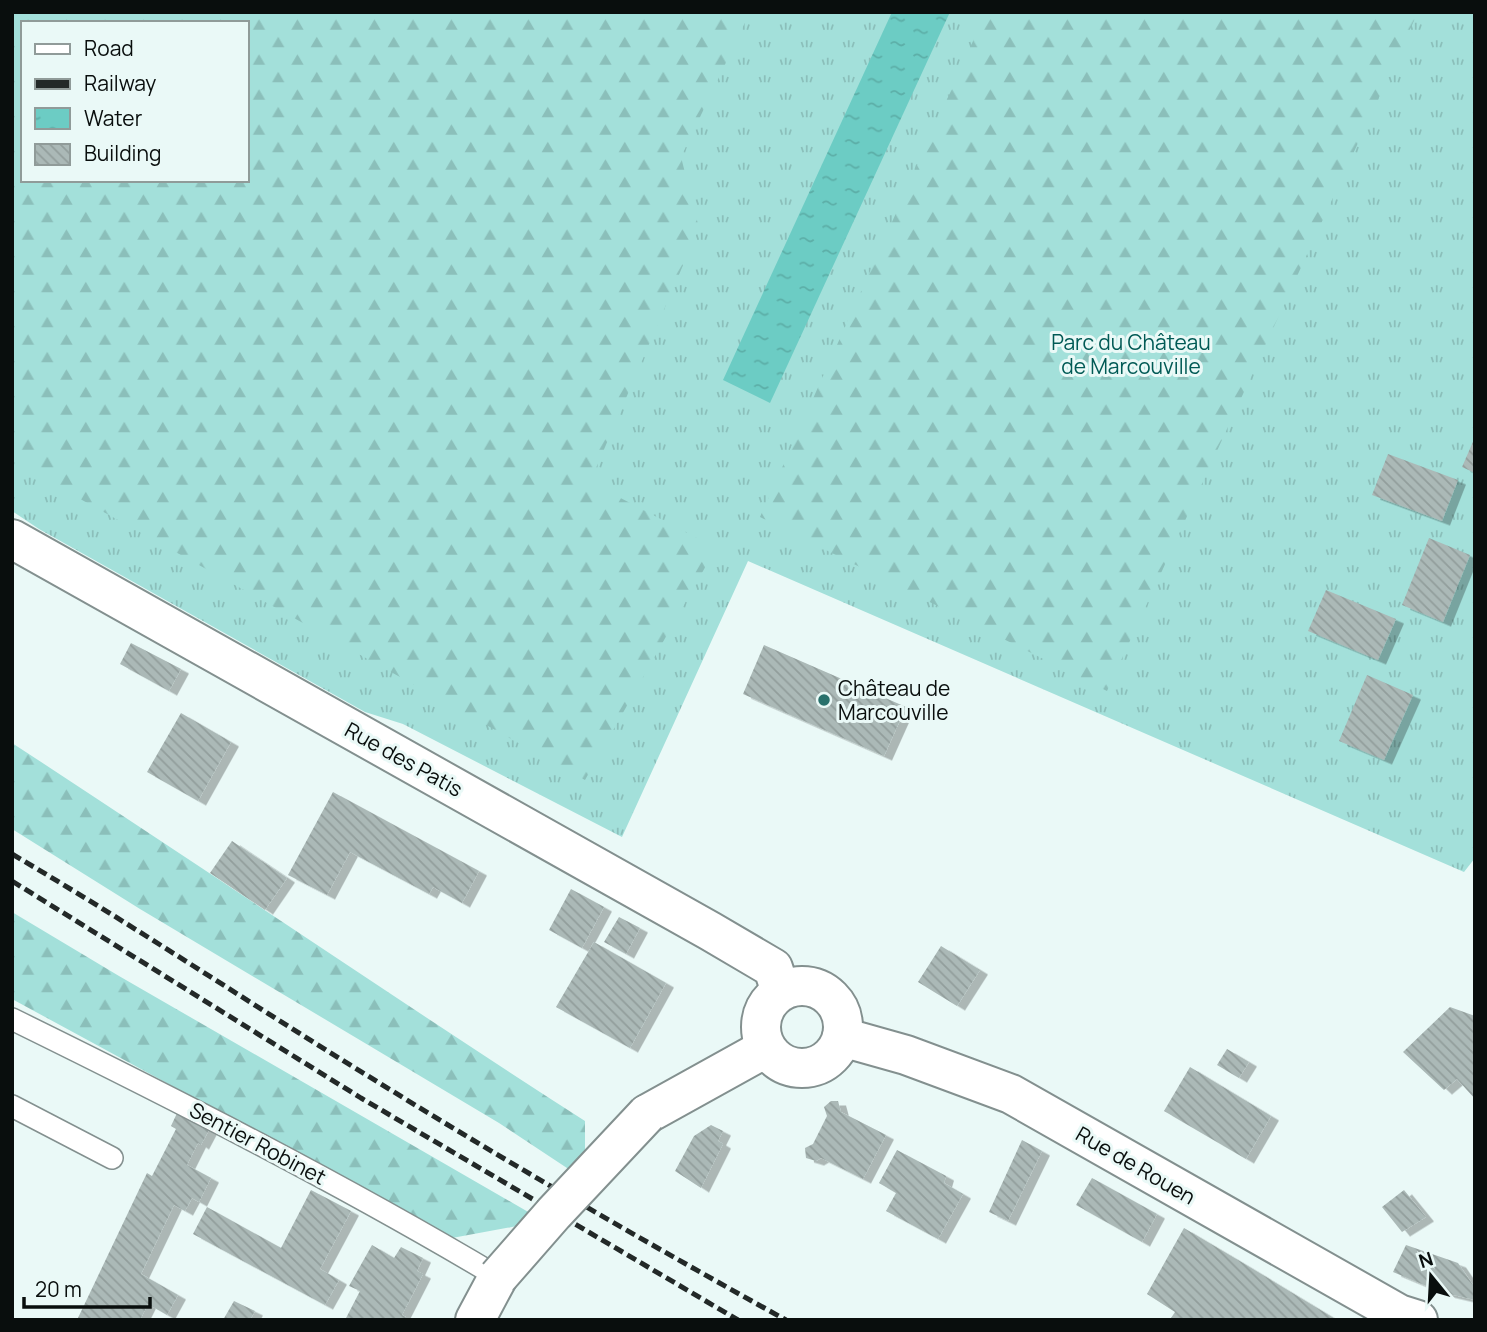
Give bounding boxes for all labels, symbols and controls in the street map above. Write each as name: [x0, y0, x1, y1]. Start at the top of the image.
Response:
legend: [21, 21, 248, 182]
text: Road: [84, 34, 134, 62]
text: Railway: [84, 69, 156, 97]
text: Water: [84, 104, 143, 132]
text: Building: [84, 139, 161, 167]
park label: Parc du Château de Marcouville: [1051, 328, 1211, 380]
place label: Château de Marcouville: [838, 674, 950, 726]
marker: Château de Marcouville: [816, 692, 832, 708]
street label: Rue des Patis: [340, 715, 468, 803]
street label: Sentier Robinet: [185, 1095, 331, 1191]
street label: Rue de Rouen: [1071, 1119, 1201, 1211]
north arrow: [1396, 1241, 1466, 1311]
text: N: [1415, 1245, 1436, 1274]
scale bar: [24, 1266, 150, 1310]
text: 20 m: [35, 1275, 82, 1303]

